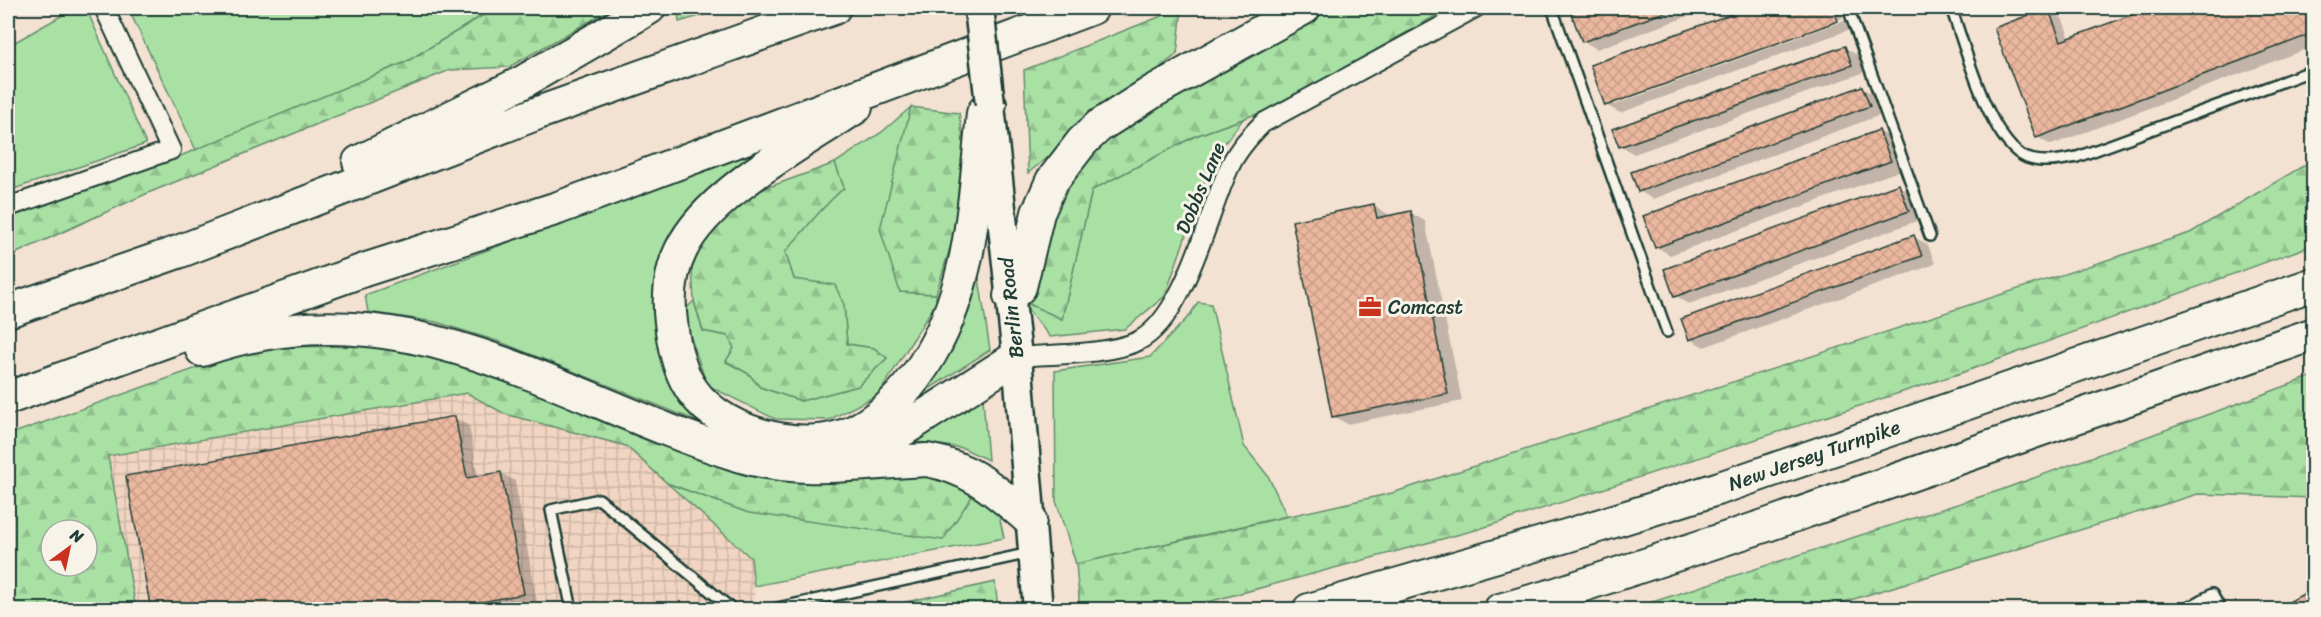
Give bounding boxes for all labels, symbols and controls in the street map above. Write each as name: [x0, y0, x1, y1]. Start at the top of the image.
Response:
street label: Dobbs Lane: [1165, 136, 1236, 240]
street label: Berlin Road: [989, 254, 1034, 360]
place label: Comcast: [1388, 290, 1463, 325]
office icon: Comcast: [1357, 294, 1383, 320]
street label: New Jersey Turnpike: [1723, 410, 1905, 501]
north arrow: [39, 518, 99, 578]
text: N: [64, 520, 90, 552]

